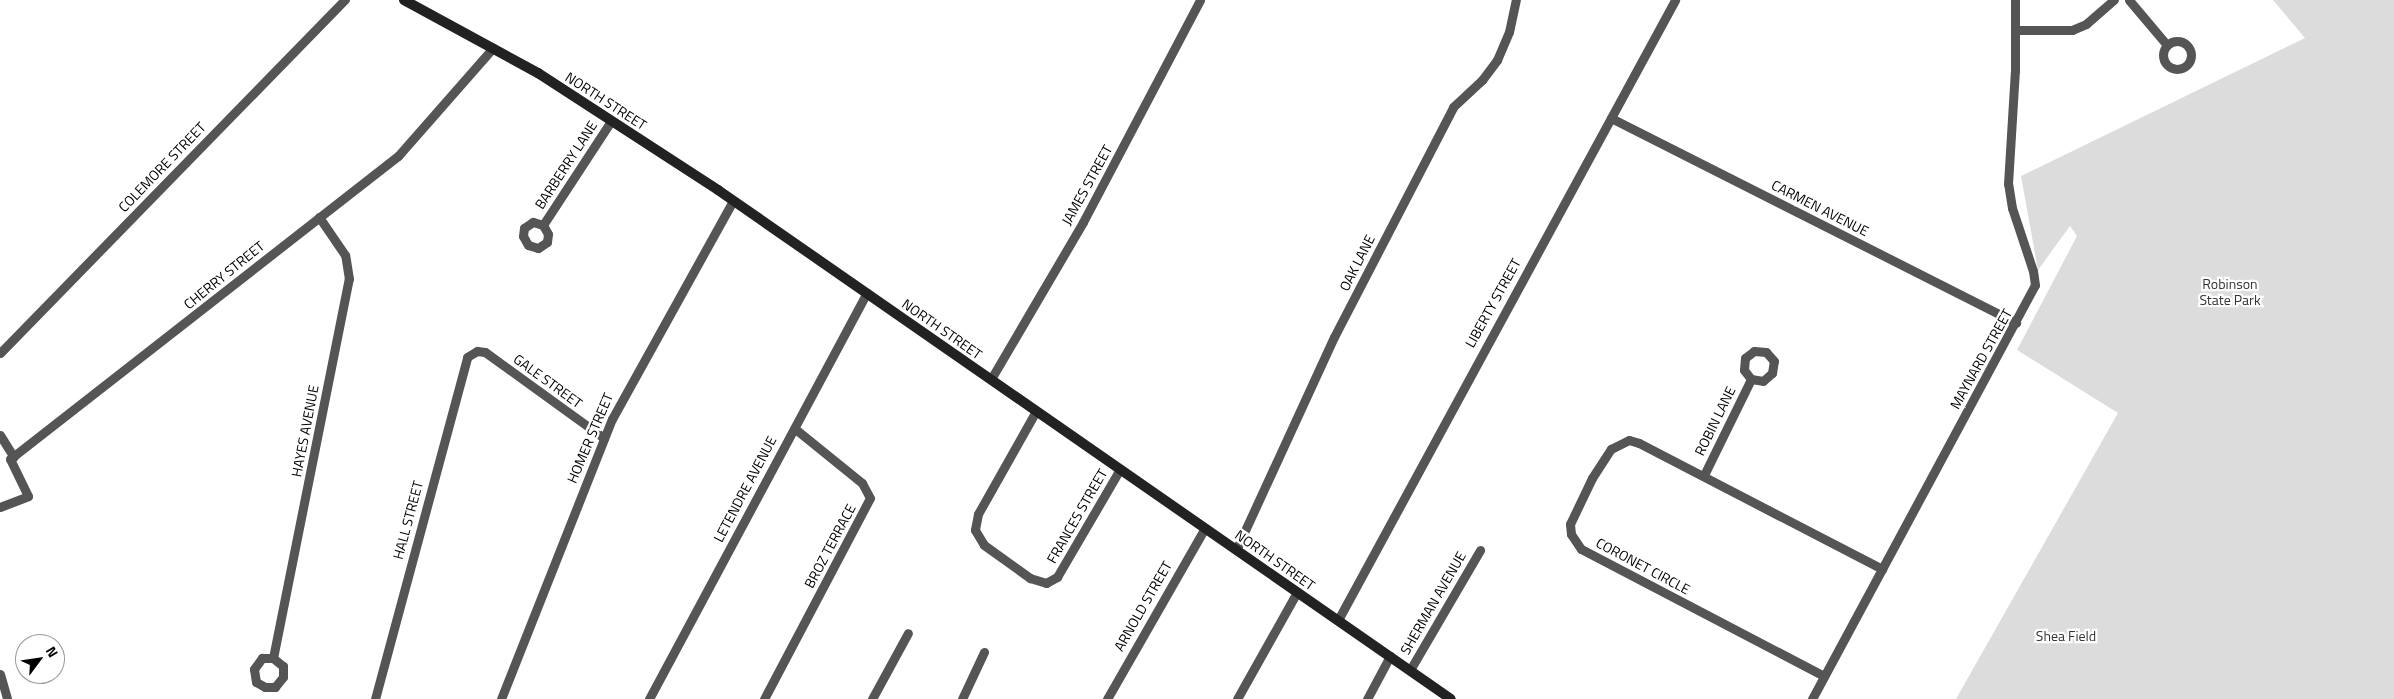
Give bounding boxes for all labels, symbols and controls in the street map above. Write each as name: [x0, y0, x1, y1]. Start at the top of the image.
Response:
street label: NORTH STREET: [562, 68, 650, 134]
street label: BARBERRY LANE: [531, 118, 601, 212]
street label: COLEMORE STREET: [115, 119, 209, 215]
street label: JAMES STREET: [1058, 142, 1116, 228]
street label: CARMEN AVENUE: [1769, 176, 1871, 240]
street label: OAK LANE: [1336, 232, 1378, 294]
street label: CHERRY STREET: [180, 237, 268, 313]
street label: LIBERTY STREET: [1462, 255, 1524, 351]
park label: Robinson State Park: [2199, 276, 2261, 308]
street label: NORTH STREET: [899, 295, 985, 363]
street label: MAYNARD STREET: [1947, 306, 2015, 412]
street label: GALE STREET: [510, 350, 586, 412]
street label: HAYES AVENUE: [288, 384, 322, 478]
street label: ROBIN LANE: [1691, 384, 1739, 458]
street label: HOMER STREET: [563, 390, 617, 486]
street label: LETENDRE AVENUE: [710, 433, 780, 545]
street label: FRANCES STREET: [1043, 466, 1111, 566]
street label: HALL STREET: [389, 479, 427, 561]
street label: BROZ TERRACE: [801, 501, 859, 591]
street label: NORTH STREET: [1232, 526, 1318, 594]
street label: CORONET CIRCLE: [1593, 534, 1693, 598]
street label: SHERMAN AVENUE: [1397, 549, 1469, 657]
street label: ARNOLD STREET: [1110, 558, 1176, 654]
park label: Shea Field: [2036, 628, 2096, 644]
north arrow: [15, 634, 65, 684]
text: N: [41, 642, 64, 661]

